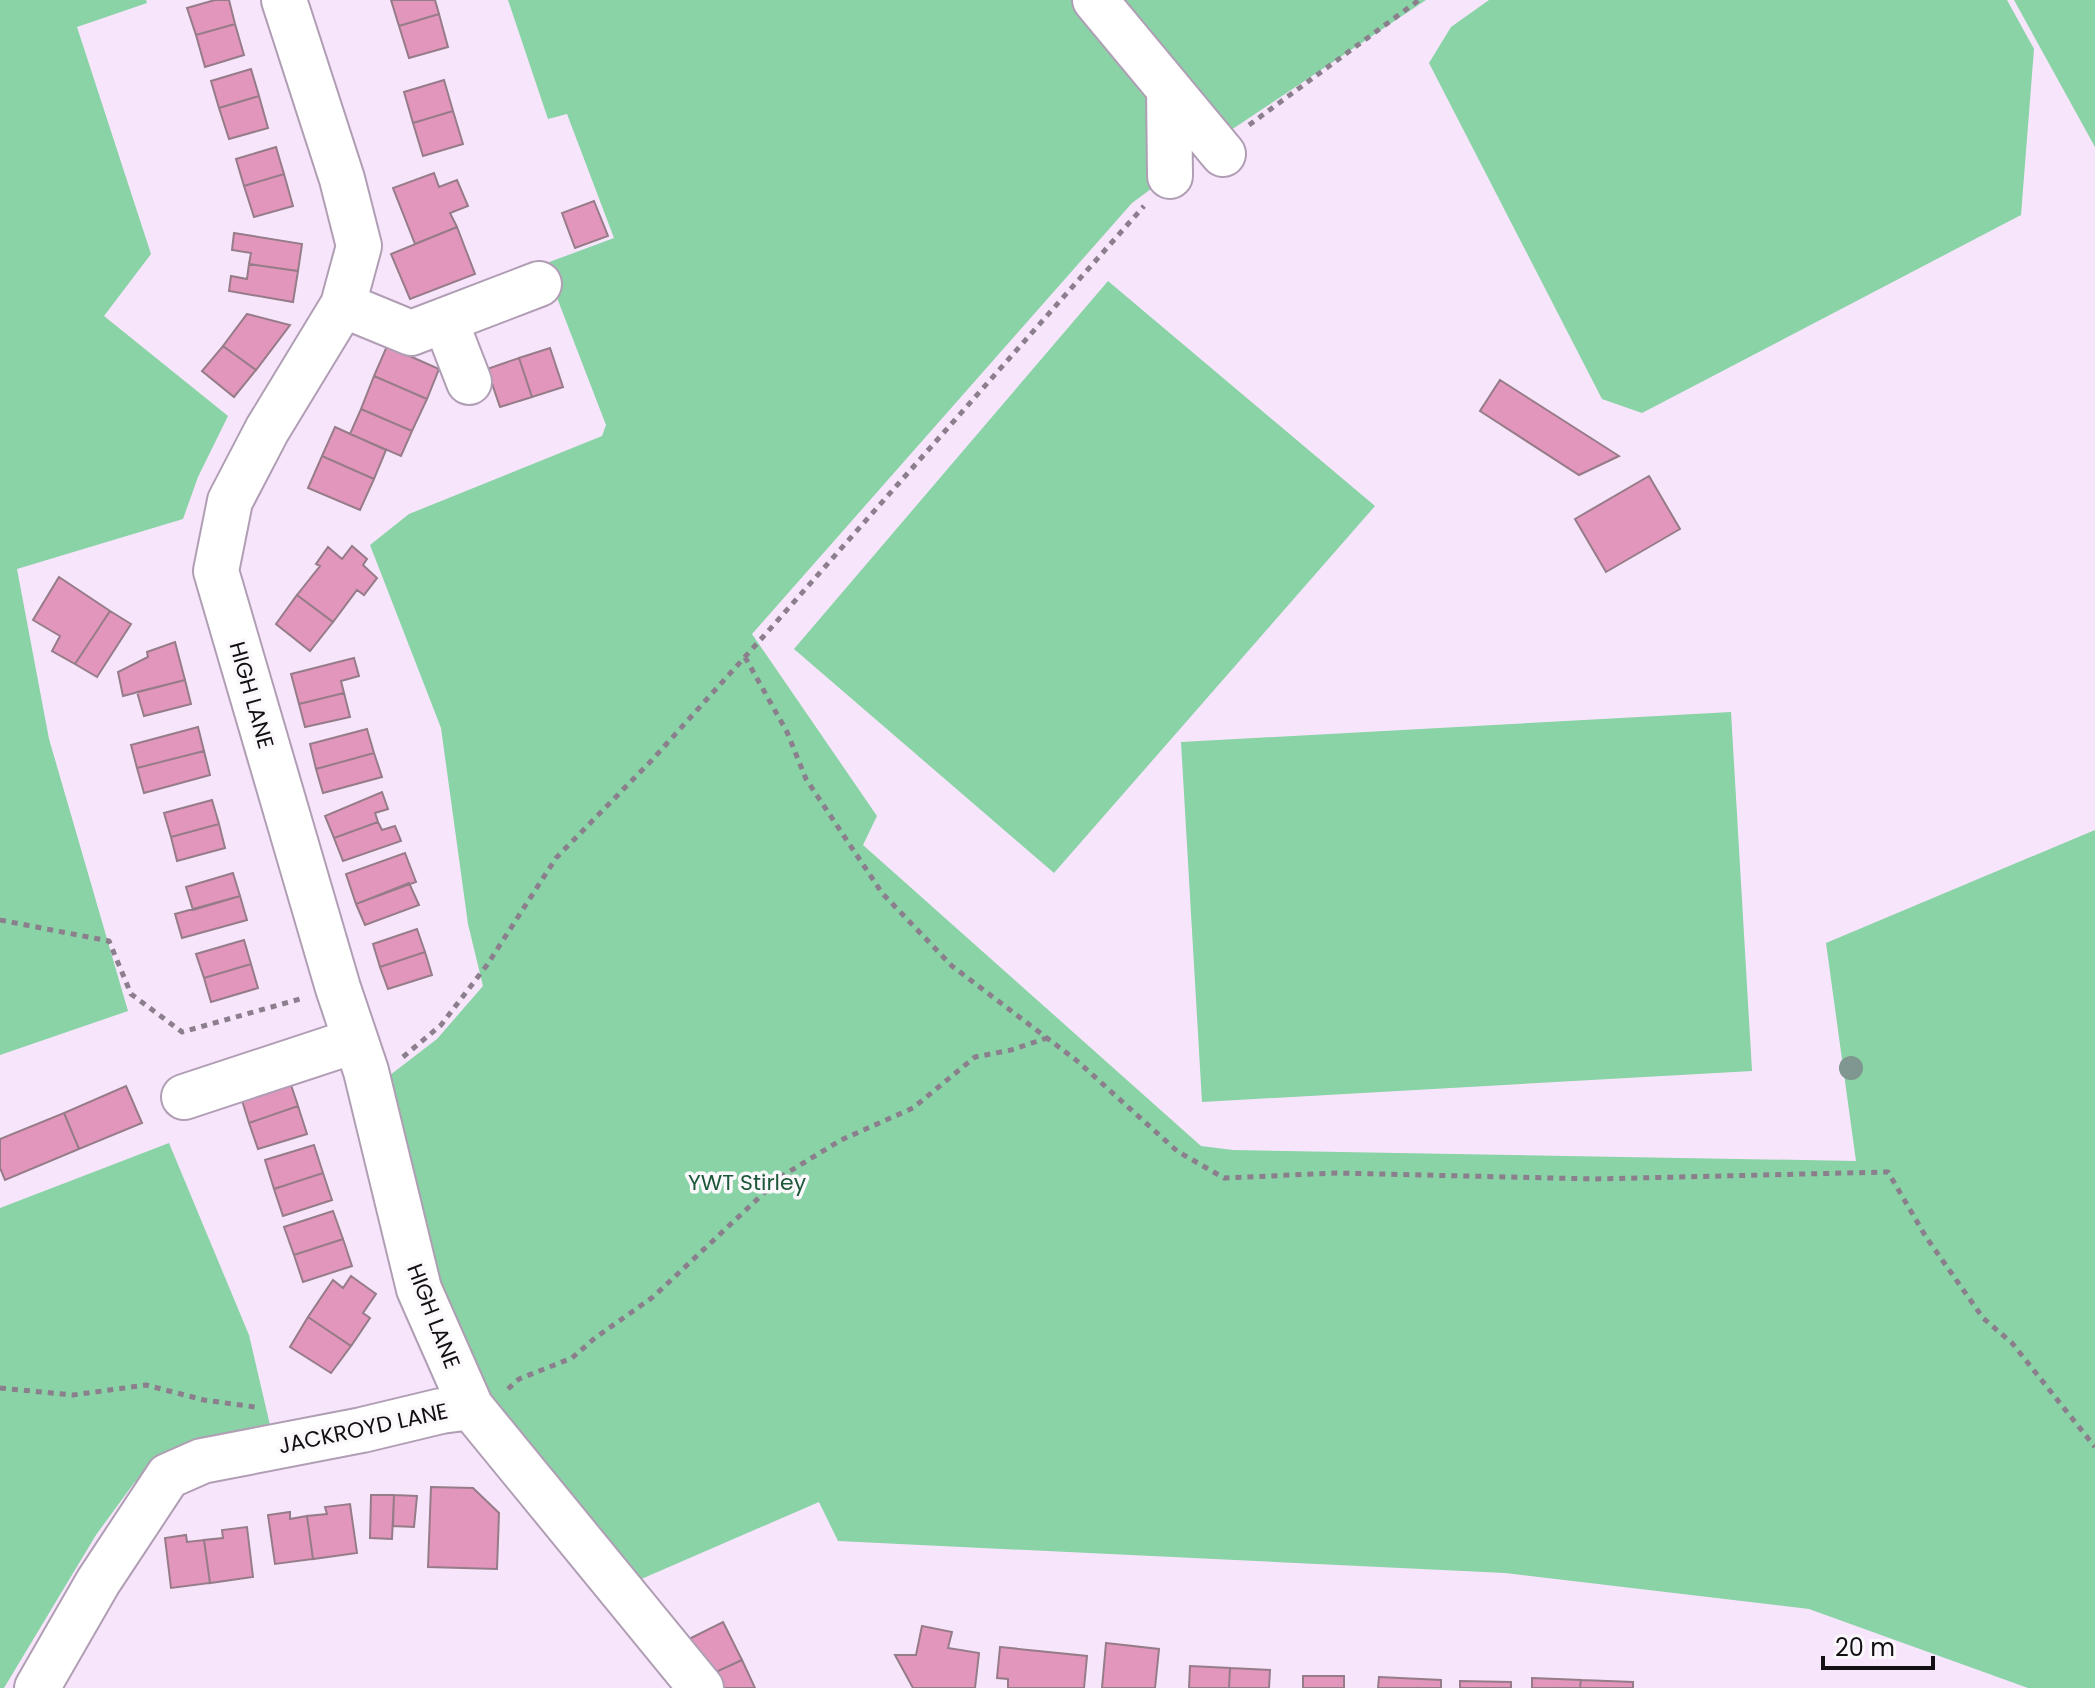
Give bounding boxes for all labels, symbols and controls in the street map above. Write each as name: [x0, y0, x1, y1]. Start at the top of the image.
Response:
street label: HIGH LANE: [221, 638, 282, 752]
park label: YWT Stirley: [688, 1167, 807, 1198]
street label: HIGH LANE: [399, 1259, 468, 1373]
street label: JACKROYD LANE: [275, 1395, 451, 1462]
scale bar: [1823, 1620, 1933, 1670]
text: 20 m: [1835, 1631, 1895, 1664]

